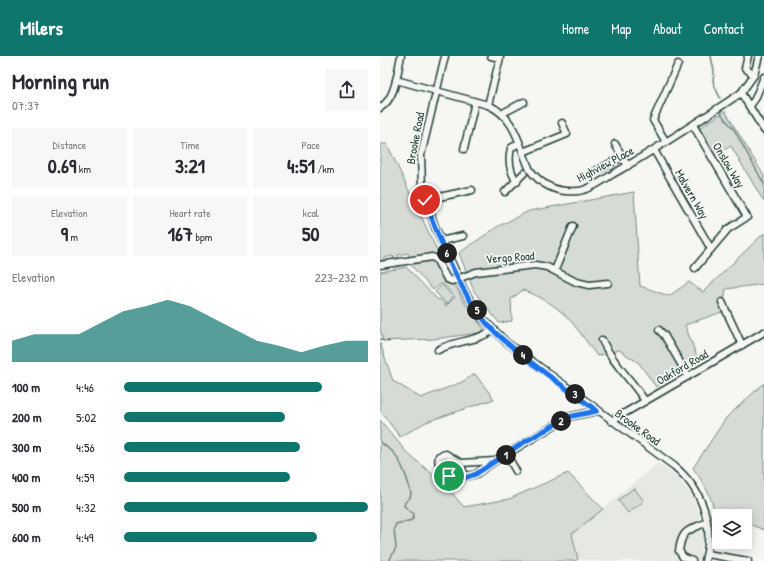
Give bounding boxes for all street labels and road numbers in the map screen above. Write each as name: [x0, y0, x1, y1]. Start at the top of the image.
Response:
street label: Brooke Road: [402, 110, 428, 165]
street label: Onslow Way: [709, 139, 749, 191]
street label: Highview Place: [573, 142, 637, 186]
street label: Malvern Way: [671, 166, 713, 222]
street label: Vergo Road: [485, 247, 535, 267]
street label: Oakford Road: [653, 345, 711, 389]
street label: Brooke Road: [612, 405, 665, 450]

